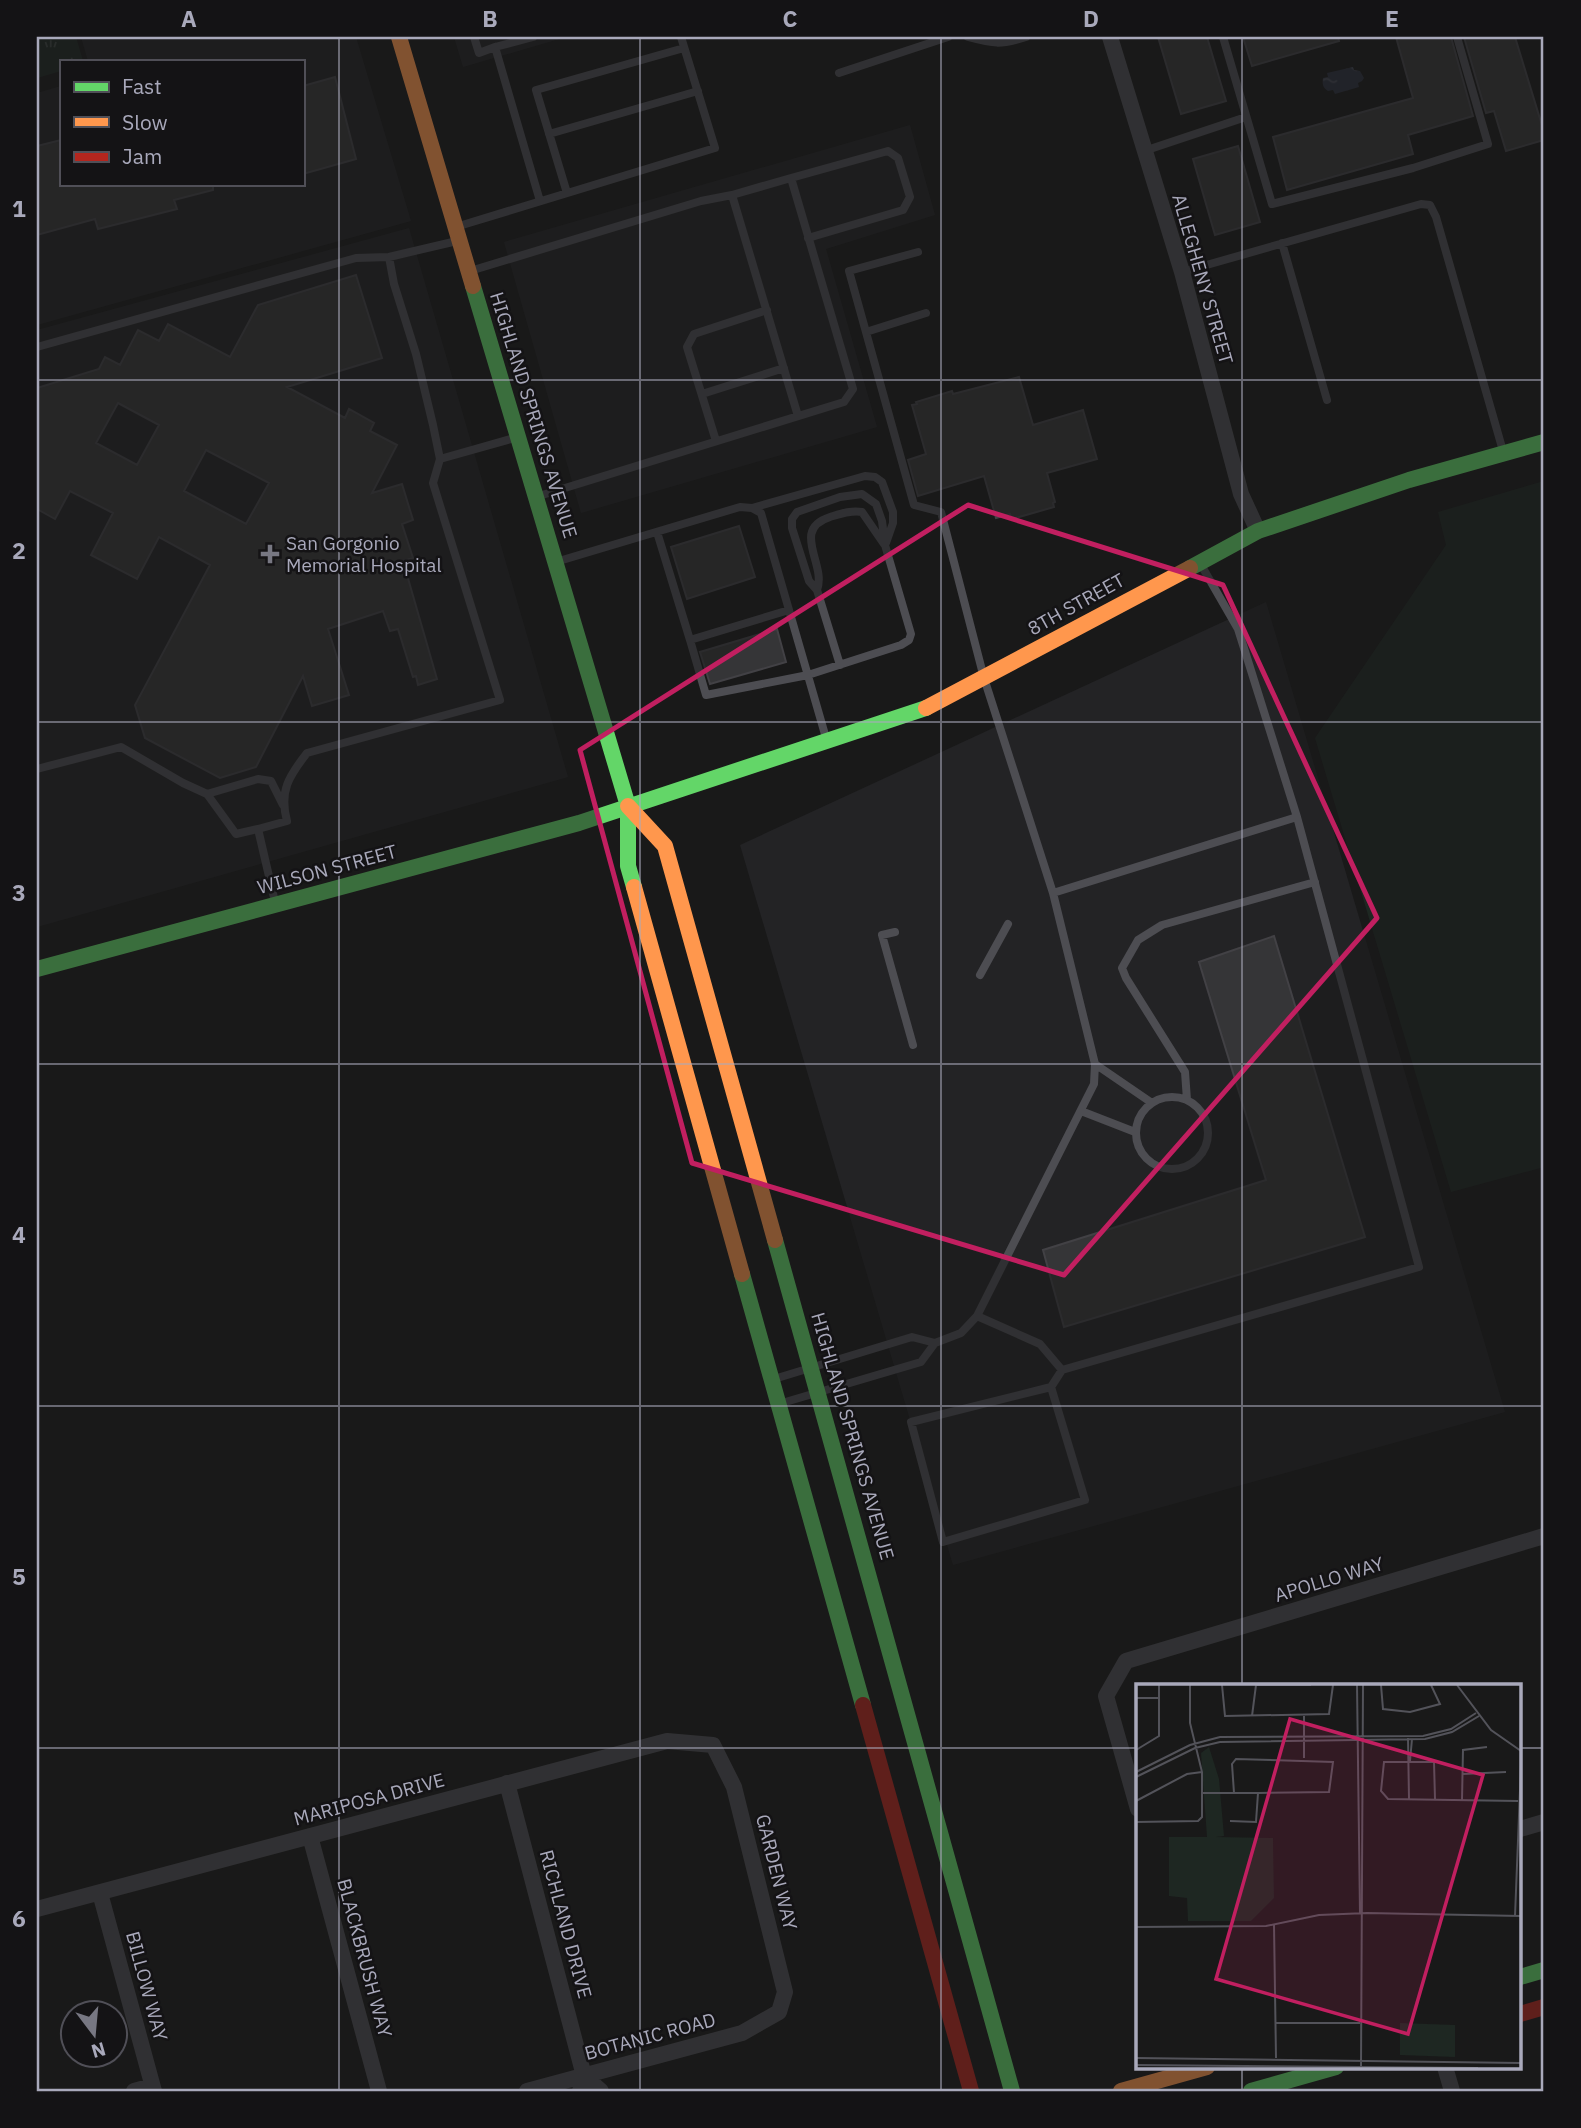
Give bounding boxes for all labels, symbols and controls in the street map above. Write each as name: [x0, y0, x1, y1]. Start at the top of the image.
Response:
text: A: [181, 3, 197, 33]
text: B: [482, 3, 498, 33]
text: C: [783, 3, 798, 33]
text: D: [1083, 3, 1099, 33]
text: E: [1385, 3, 1399, 33]
legend: [60, 60, 304, 186]
text: Fast: [122, 72, 162, 100]
text: Slow: [122, 108, 168, 136]
text: Jam: [122, 142, 162, 170]
street label: ALLEGHENY STREET: [1167, 191, 1239, 367]
text: 1: [12, 193, 26, 223]
street label: HIGHLAND SPRINGS AVENUE: [485, 289, 583, 541]
place label: San Gorgonio Memorial Hospital: [286, 531, 442, 577]
text: 2: [12, 535, 26, 565]
marker: San Gorgonio Memorial Hospital: [260, 544, 280, 564]
street label: 8TH STREET: [1023, 567, 1129, 640]
street label: WILSON STREET: [255, 839, 399, 899]
text: 3: [12, 877, 26, 907]
text: 4: [12, 1219, 26, 1249]
street label: HIGHLAND SPRINGS AVENUE: [806, 1310, 900, 1562]
street label: APOLLO WAY: [1272, 1551, 1387, 1607]
text: 5: [12, 1561, 26, 1591]
inset map: [1136, 1684, 1522, 2068]
street label: MARIPOSA DRIVE: [291, 1767, 447, 1831]
street label: GARDEN WAY: [751, 1812, 803, 1933]
street label: RICHLAND DRIVE: [535, 1847, 597, 2001]
street label: BLACKBRUSH WAY: [332, 1876, 398, 2041]
text: 6: [12, 1903, 26, 1933]
street label: BILLOW WAY: [121, 1929, 173, 2044]
north arrow: [60, 1998, 130, 2068]
street label: BOTANIC ROAD: [582, 2007, 718, 2065]
text: N: [89, 2037, 109, 2064]

